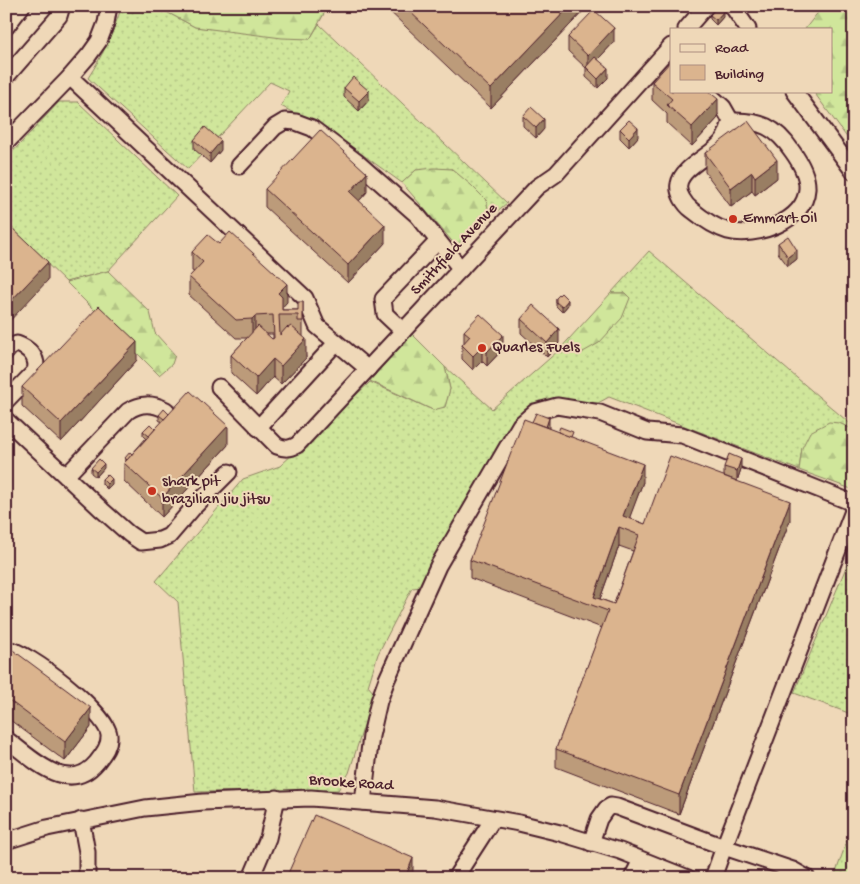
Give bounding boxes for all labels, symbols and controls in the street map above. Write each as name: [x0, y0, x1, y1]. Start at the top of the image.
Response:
legend: [670, 28, 832, 92]
text: Road: [715, 40, 749, 58]
text: Building: [714, 66, 764, 84]
street label: Smithfield Avenue: [408, 200, 503, 300]
place label: Emmart Oil: [743, 210, 817, 229]
marker: Emmart Oil: [727, 213, 739, 225]
place label: Quarles Fuels: [492, 339, 581, 358]
marker: Quarles Fuels: [476, 342, 488, 354]
place label: shark pit brazilian jiu jitsu: [162, 473, 271, 510]
marker: shark pit brazilian jiu jitsu: [146, 485, 158, 497]
street label: Brooke Road: [307, 772, 395, 797]

